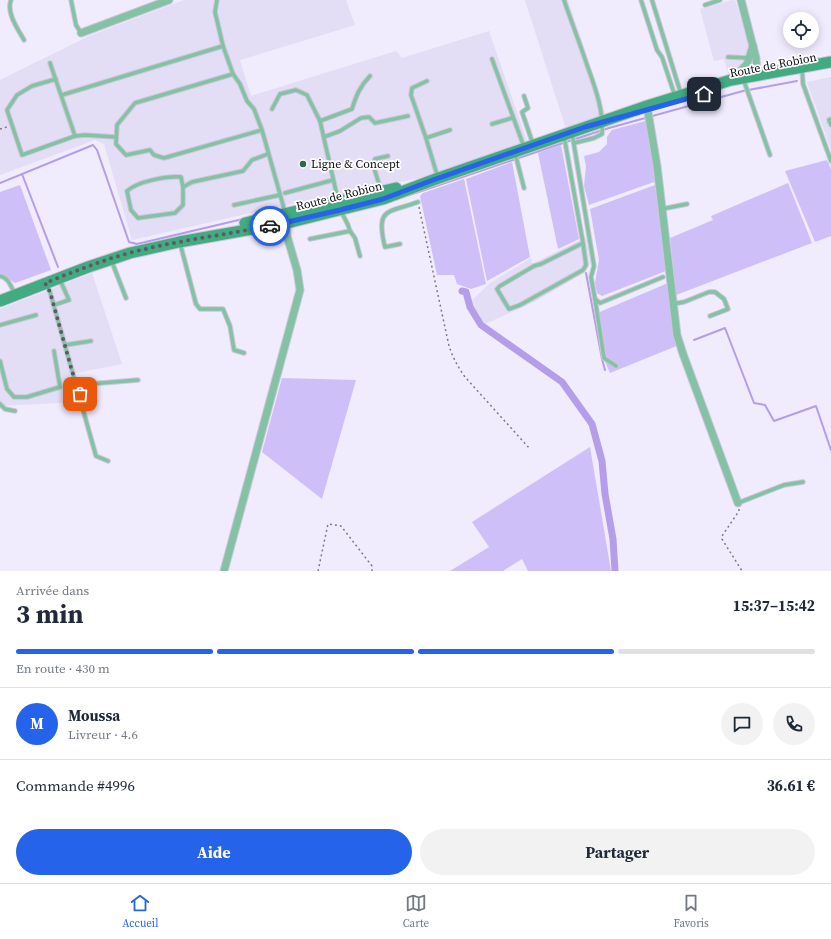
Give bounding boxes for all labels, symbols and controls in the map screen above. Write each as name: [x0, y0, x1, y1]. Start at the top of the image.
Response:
map controls: [783, 12, 819, 48]
button: locate: [783, 12, 819, 48]
street label: Route de Robion: [728, 49, 818, 81]
pin: [687, 77, 721, 111]
icon: home: [693, 83, 715, 105]
place label: Ligne & Concept: [311, 156, 400, 172]
marker: Ligne & Concept: [298, 159, 308, 169]
street label: Route de Robion: [294, 178, 384, 214]
courier: [250, 206, 290, 246]
icon: car: [259, 215, 281, 237]
pin: [63, 377, 97, 411]
icon: bag: [69, 383, 91, 405]
text: Arrivée dans: [16, 582, 89, 599]
text: 15:37–15:42: [733, 595, 815, 616]
text: 3 min: [16, 596, 83, 632]
text: En route · 430 m: [16, 660, 110, 677]
button: chat: [721, 703, 763, 745]
button: phone: [773, 703, 815, 745]
text: Moussa: [68, 705, 120, 726]
text: M: [30, 713, 44, 734]
text: Livreur · 4.6: [68, 726, 138, 743]
text: Commande #4996: [16, 775, 135, 796]
text: 36.61 €: [767, 775, 815, 796]
button: Aide: [16, 829, 412, 875]
button: Partager: [420, 829, 815, 875]
tab: Accueil: [122, 892, 158, 931]
tab: Carte: [403, 892, 429, 931]
tab: Favoris: [673, 892, 709, 931]

